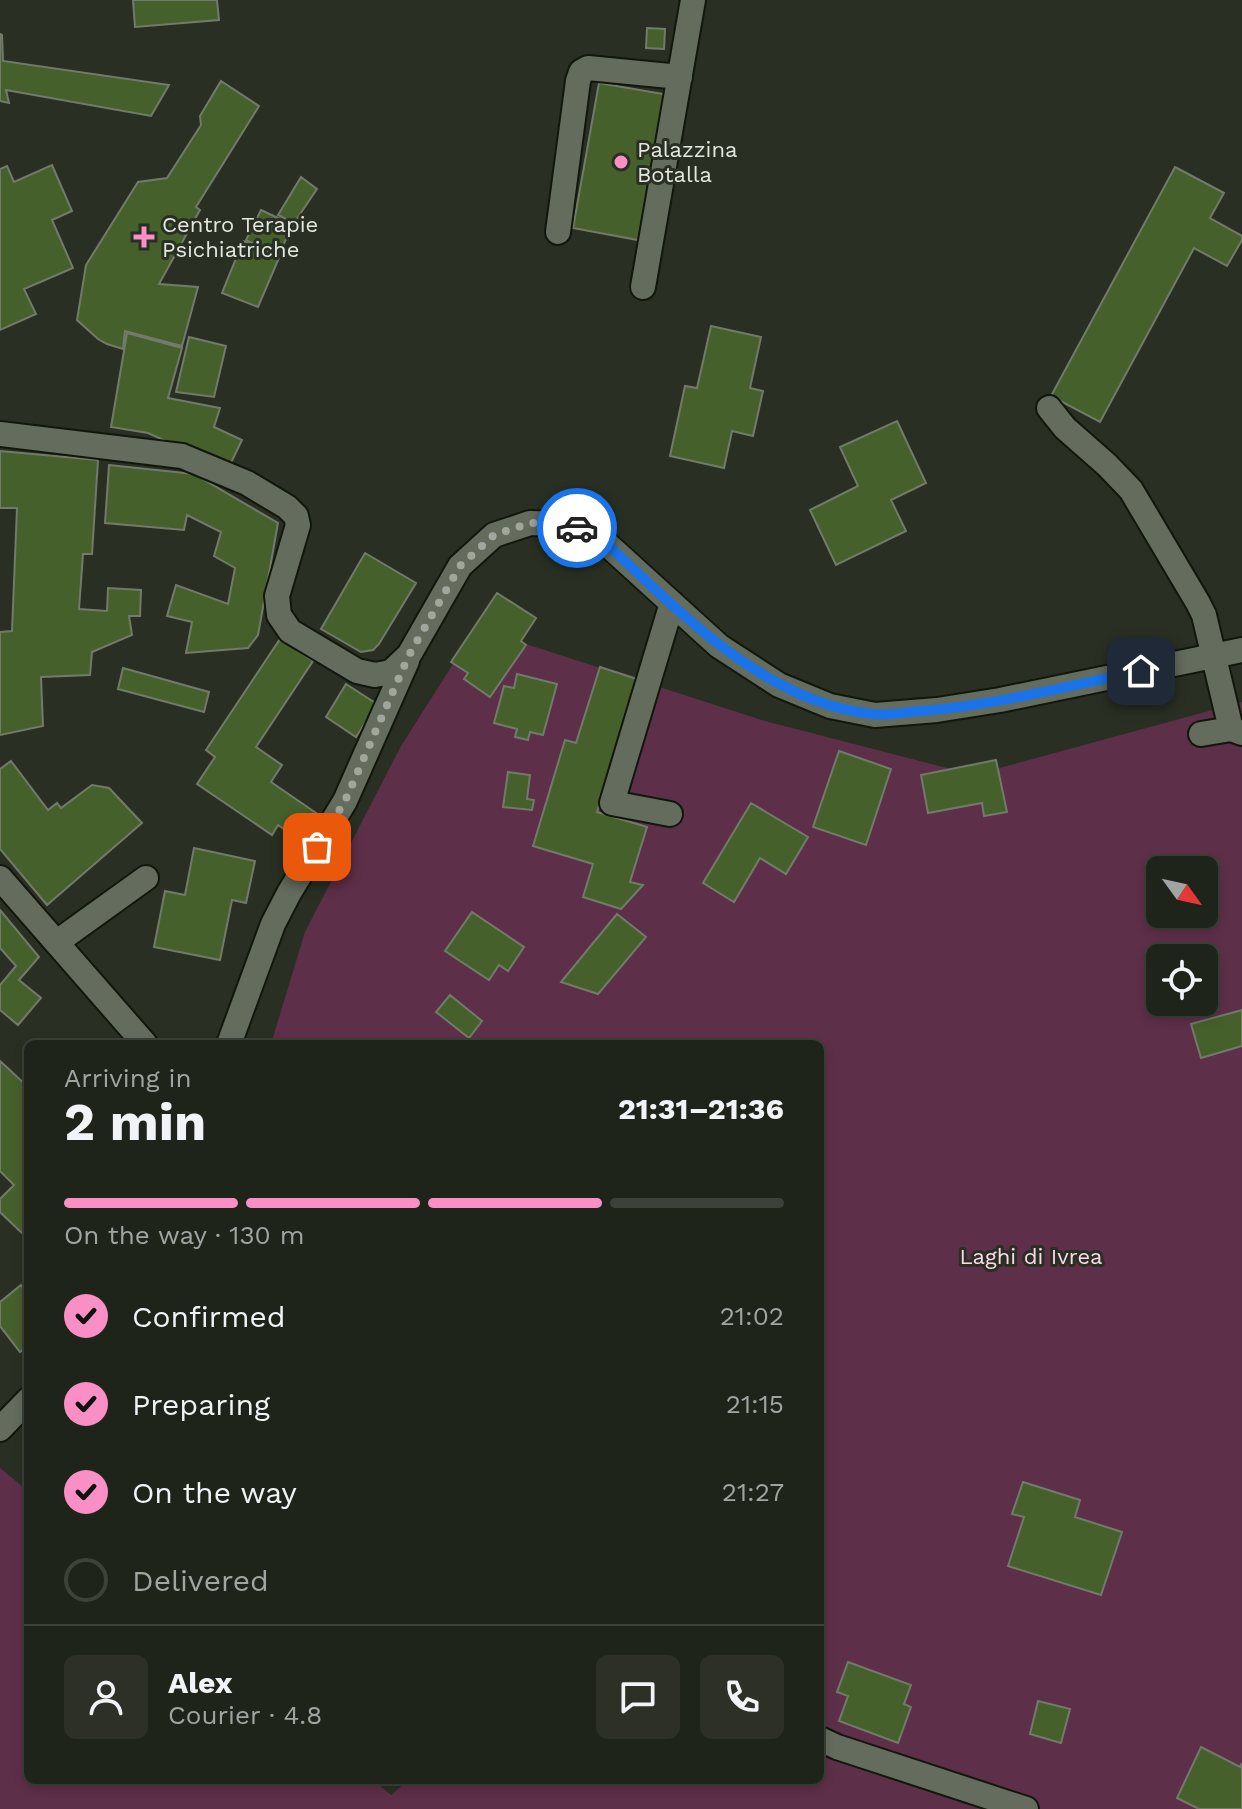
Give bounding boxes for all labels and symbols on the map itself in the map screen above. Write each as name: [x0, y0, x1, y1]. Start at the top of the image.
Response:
place label: Palazzina Botalla: [637, 137, 737, 187]
marker: Palazzina Botalla: [612, 153, 630, 171]
place label: Centro Terapie Psichiatriche: [162, 212, 318, 262]
marker: Centro Terapie Psichiatriche: [133, 226, 155, 248]
courier: [537, 488, 617, 568]
pin: [1107, 637, 1175, 705]
pin: [283, 813, 351, 881]
north arrow: [1146, 856, 1218, 928]
park label: Laghi di Ivrea: [959, 1244, 1103, 1269]

